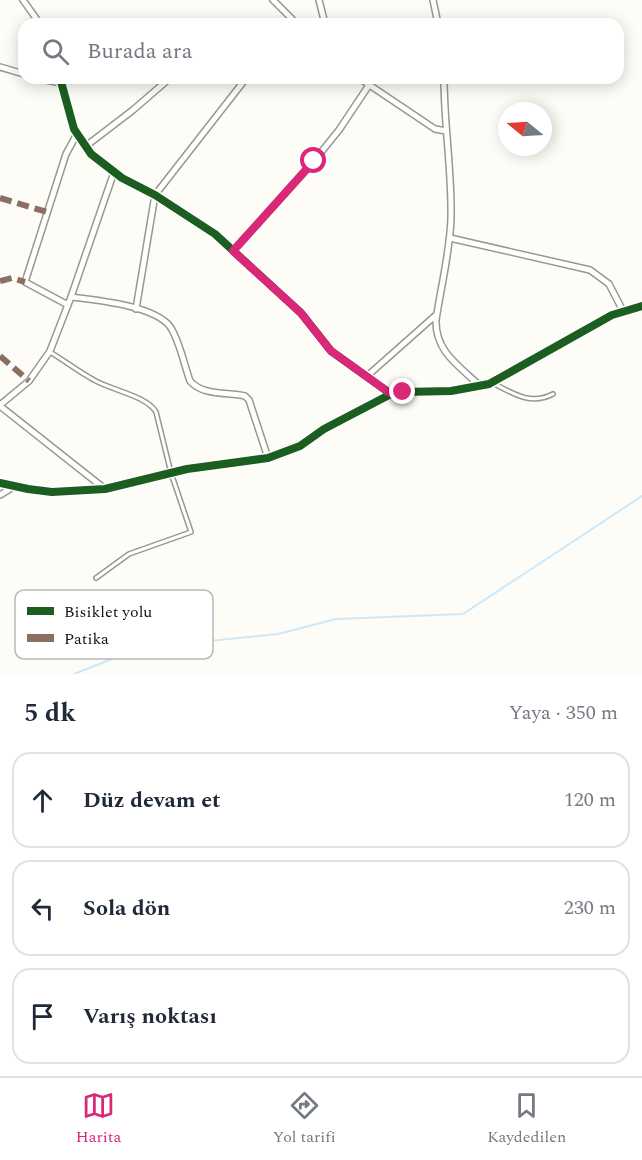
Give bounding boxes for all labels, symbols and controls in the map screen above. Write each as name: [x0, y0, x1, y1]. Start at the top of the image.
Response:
search box: [18, 18, 624, 84]
icon: search: [39, 35, 72, 68]
text: Burada ara: [87, 35, 193, 68]
north arrow: [498, 102, 552, 156]
route start: [300, 147, 326, 173]
route end: [389, 378, 415, 404]
legend: [15, 590, 213, 659]
text: Bisiklet yolu: [64, 600, 152, 624]
text: Patika: [64, 627, 109, 651]
text: 5 dk: [24, 693, 76, 733]
text: Yaya · 350 m: [509, 698, 618, 728]
icon: ahead: [26, 784, 59, 817]
text: Düz devam et: [83, 784, 221, 817]
text: 120 m: [564, 785, 616, 815]
icon: left: [26, 892, 59, 925]
text: Sola dön: [83, 892, 170, 925]
text: 230 m: [564, 893, 616, 923]
icon: arrive: [26, 1000, 59, 1033]
text: Varış noktası: [83, 1000, 217, 1033]
tab: Harita: [76, 1089, 121, 1149]
tab: Yol tarifi: [273, 1089, 336, 1149]
tab: Kaydedilen: [487, 1089, 566, 1149]

